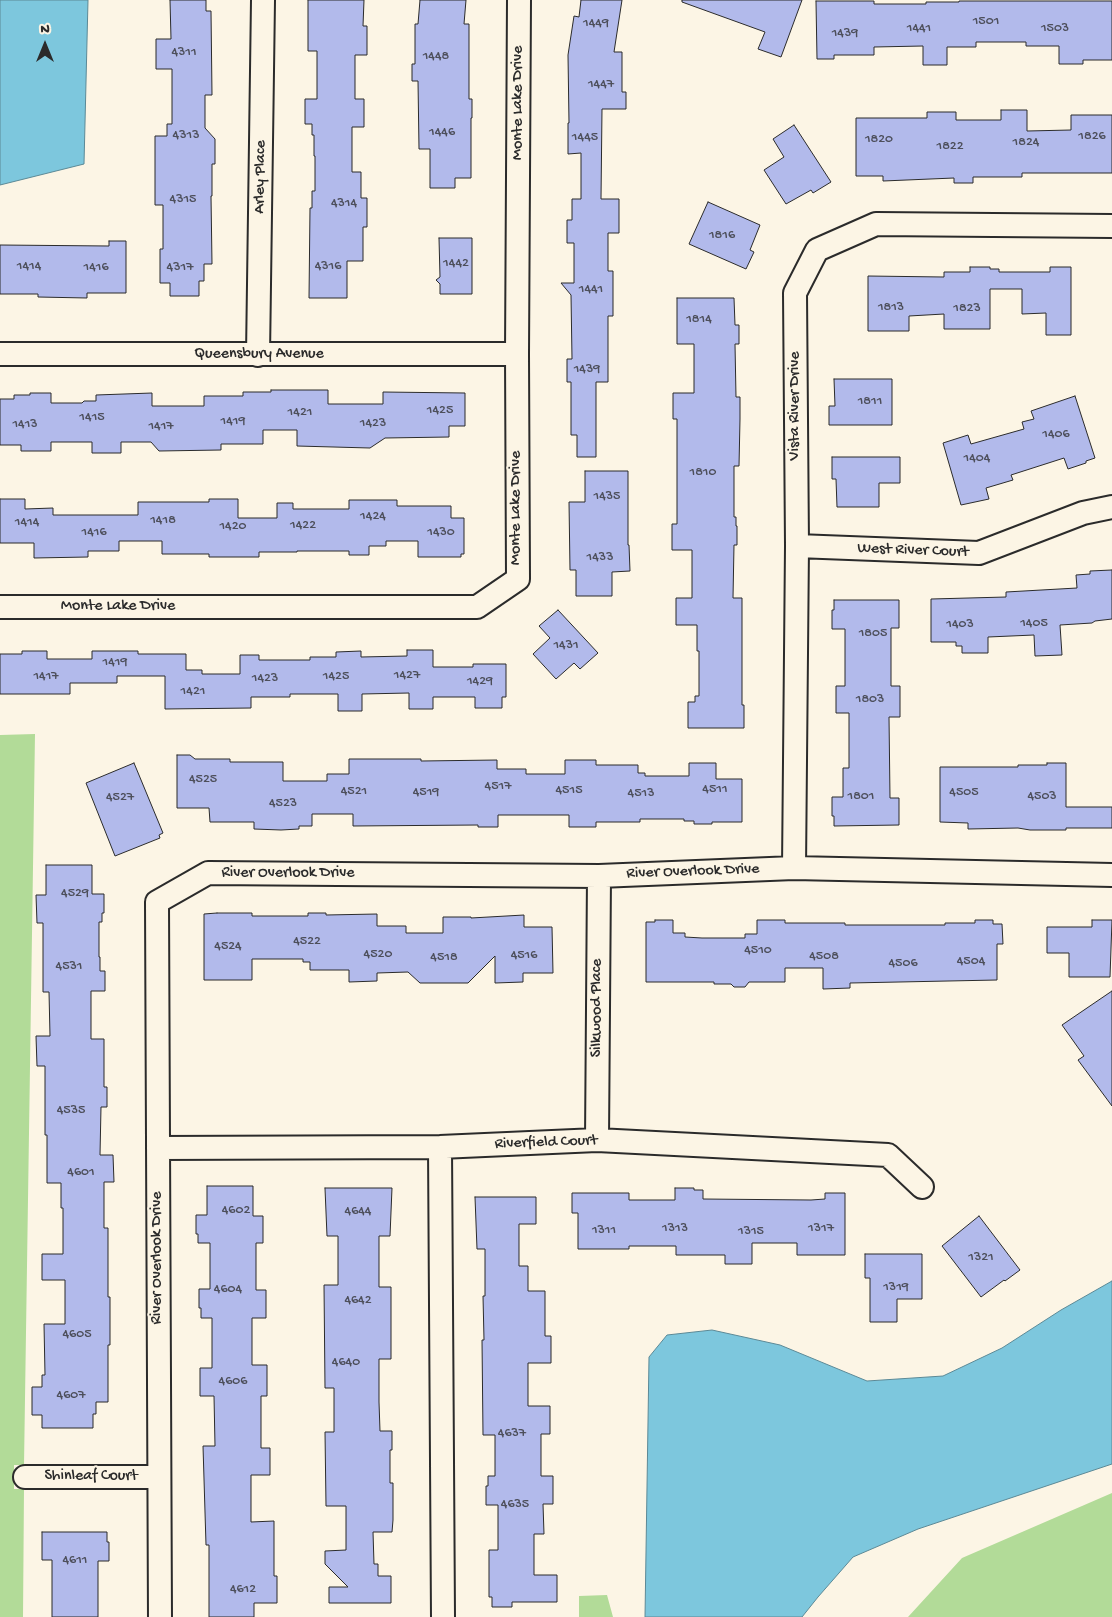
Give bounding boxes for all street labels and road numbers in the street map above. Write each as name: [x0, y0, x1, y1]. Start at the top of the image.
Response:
street label: Monte Lake Drive: [509, 46, 529, 160]
street label: Arley Place: [251, 140, 271, 214]
street label: Queensbury Avenue: [194, 345, 324, 365]
street label: Vista River Drive: [786, 352, 806, 460]
street label: Monte Lake Drive: [507, 451, 527, 565]
street label: West River Court: [857, 539, 969, 563]
street label: Monte Lake Drive: [61, 597, 175, 617]
street label: River Overlook Drive: [626, 860, 760, 884]
street label: River Overlook Drive: [221, 864, 355, 884]
street label: Silkwood Place: [588, 959, 608, 1057]
street label: Riverfield Court: [494, 1132, 598, 1154]
street label: River Overlook Drive: [148, 1191, 168, 1325]
street label: Shinleaf Court: [44, 1467, 138, 1487]

